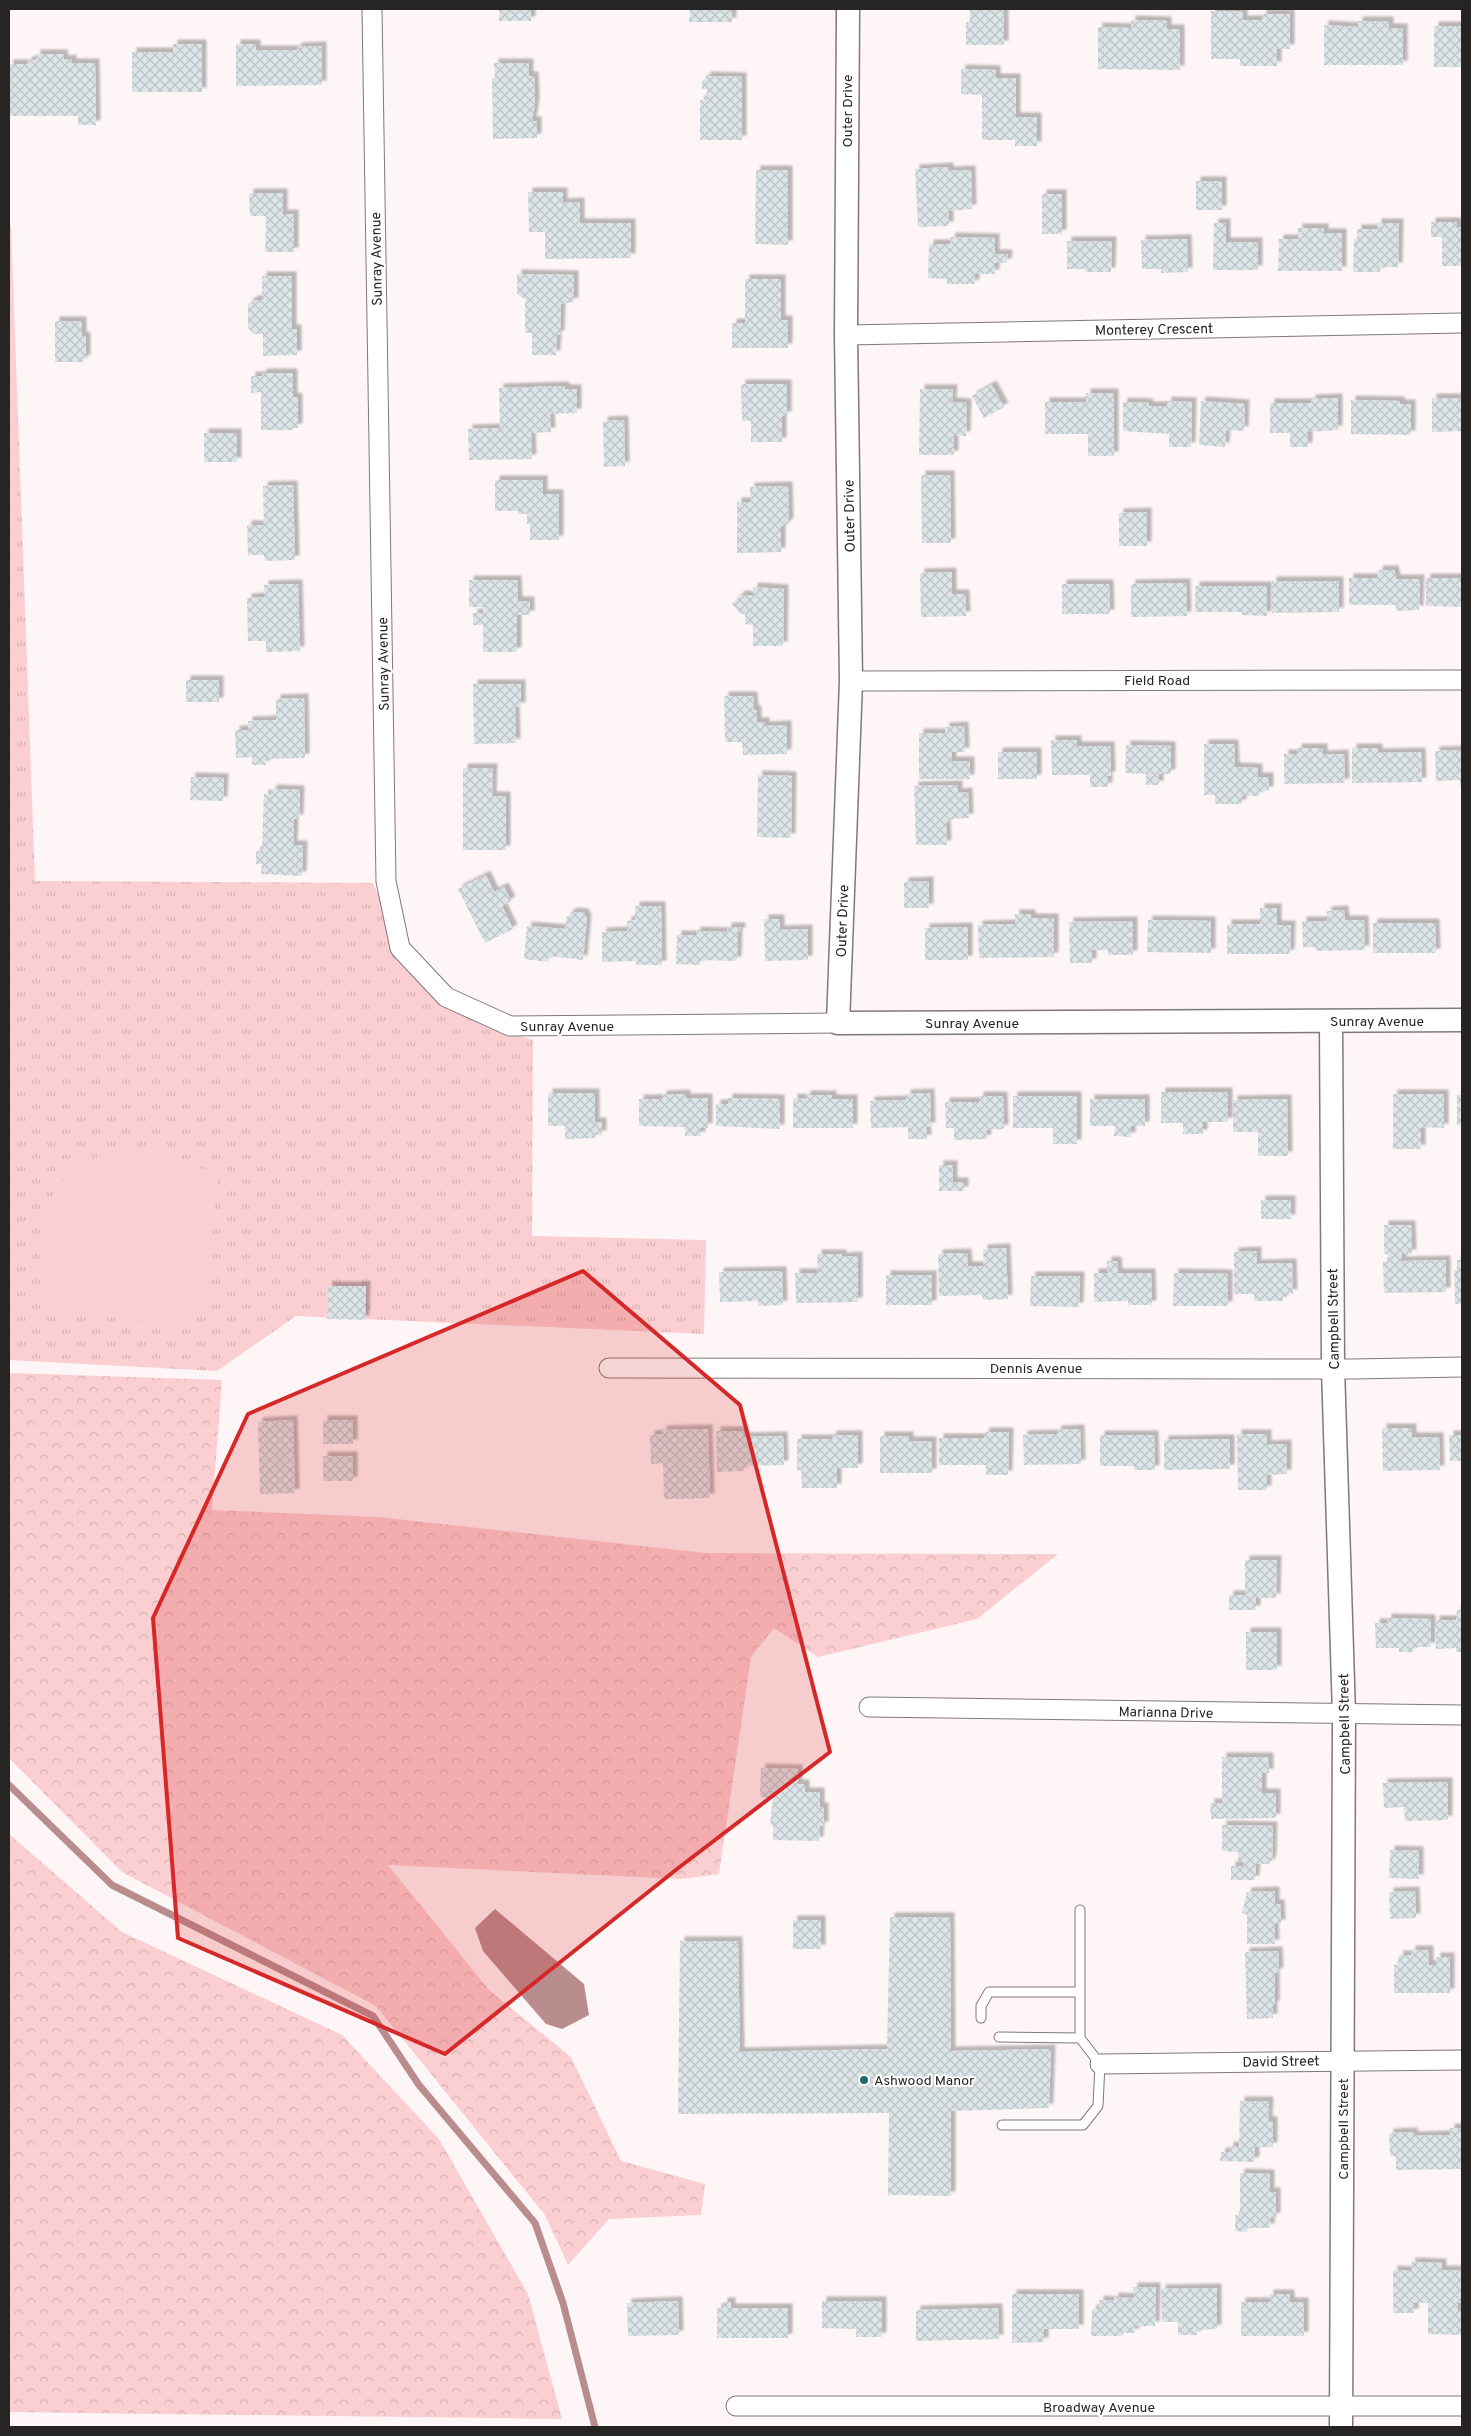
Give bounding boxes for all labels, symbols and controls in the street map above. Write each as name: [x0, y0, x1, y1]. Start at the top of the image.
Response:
street label: Outer Drive: [840, 75, 857, 147]
street label: Sunray Avenue: [368, 212, 387, 306]
street label: Monterey Crescent: [1095, 321, 1213, 340]
street label: Outer Drive: [841, 479, 860, 553]
street label: Sunray Avenue: [375, 617, 394, 711]
street label: Field Road: [1124, 673, 1190, 690]
street label: Outer Drive: [834, 884, 853, 958]
street label: Sunray Avenue: [1330, 1014, 1424, 1031]
street label: Sunray Avenue: [925, 1016, 1019, 1033]
street label: Sunray Avenue: [520, 1019, 614, 1036]
street label: Campbell Street: [1325, 1268, 1344, 1370]
street label: Dennis Avenue: [990, 1361, 1082, 1378]
street label: Campbell Street: [1336, 1673, 1355, 1775]
street label: Marianna Drive: [1118, 1704, 1213, 1723]
street label: David Street: [1242, 2053, 1320, 2072]
place label: Ashwood Manor: [874, 2073, 975, 2090]
marker: Ashwood Manor: [858, 2074, 870, 2086]
street label: Campbell Street: [1336, 2078, 1353, 2180]
street label: Broadway Avenue: [1043, 2400, 1155, 2417]

